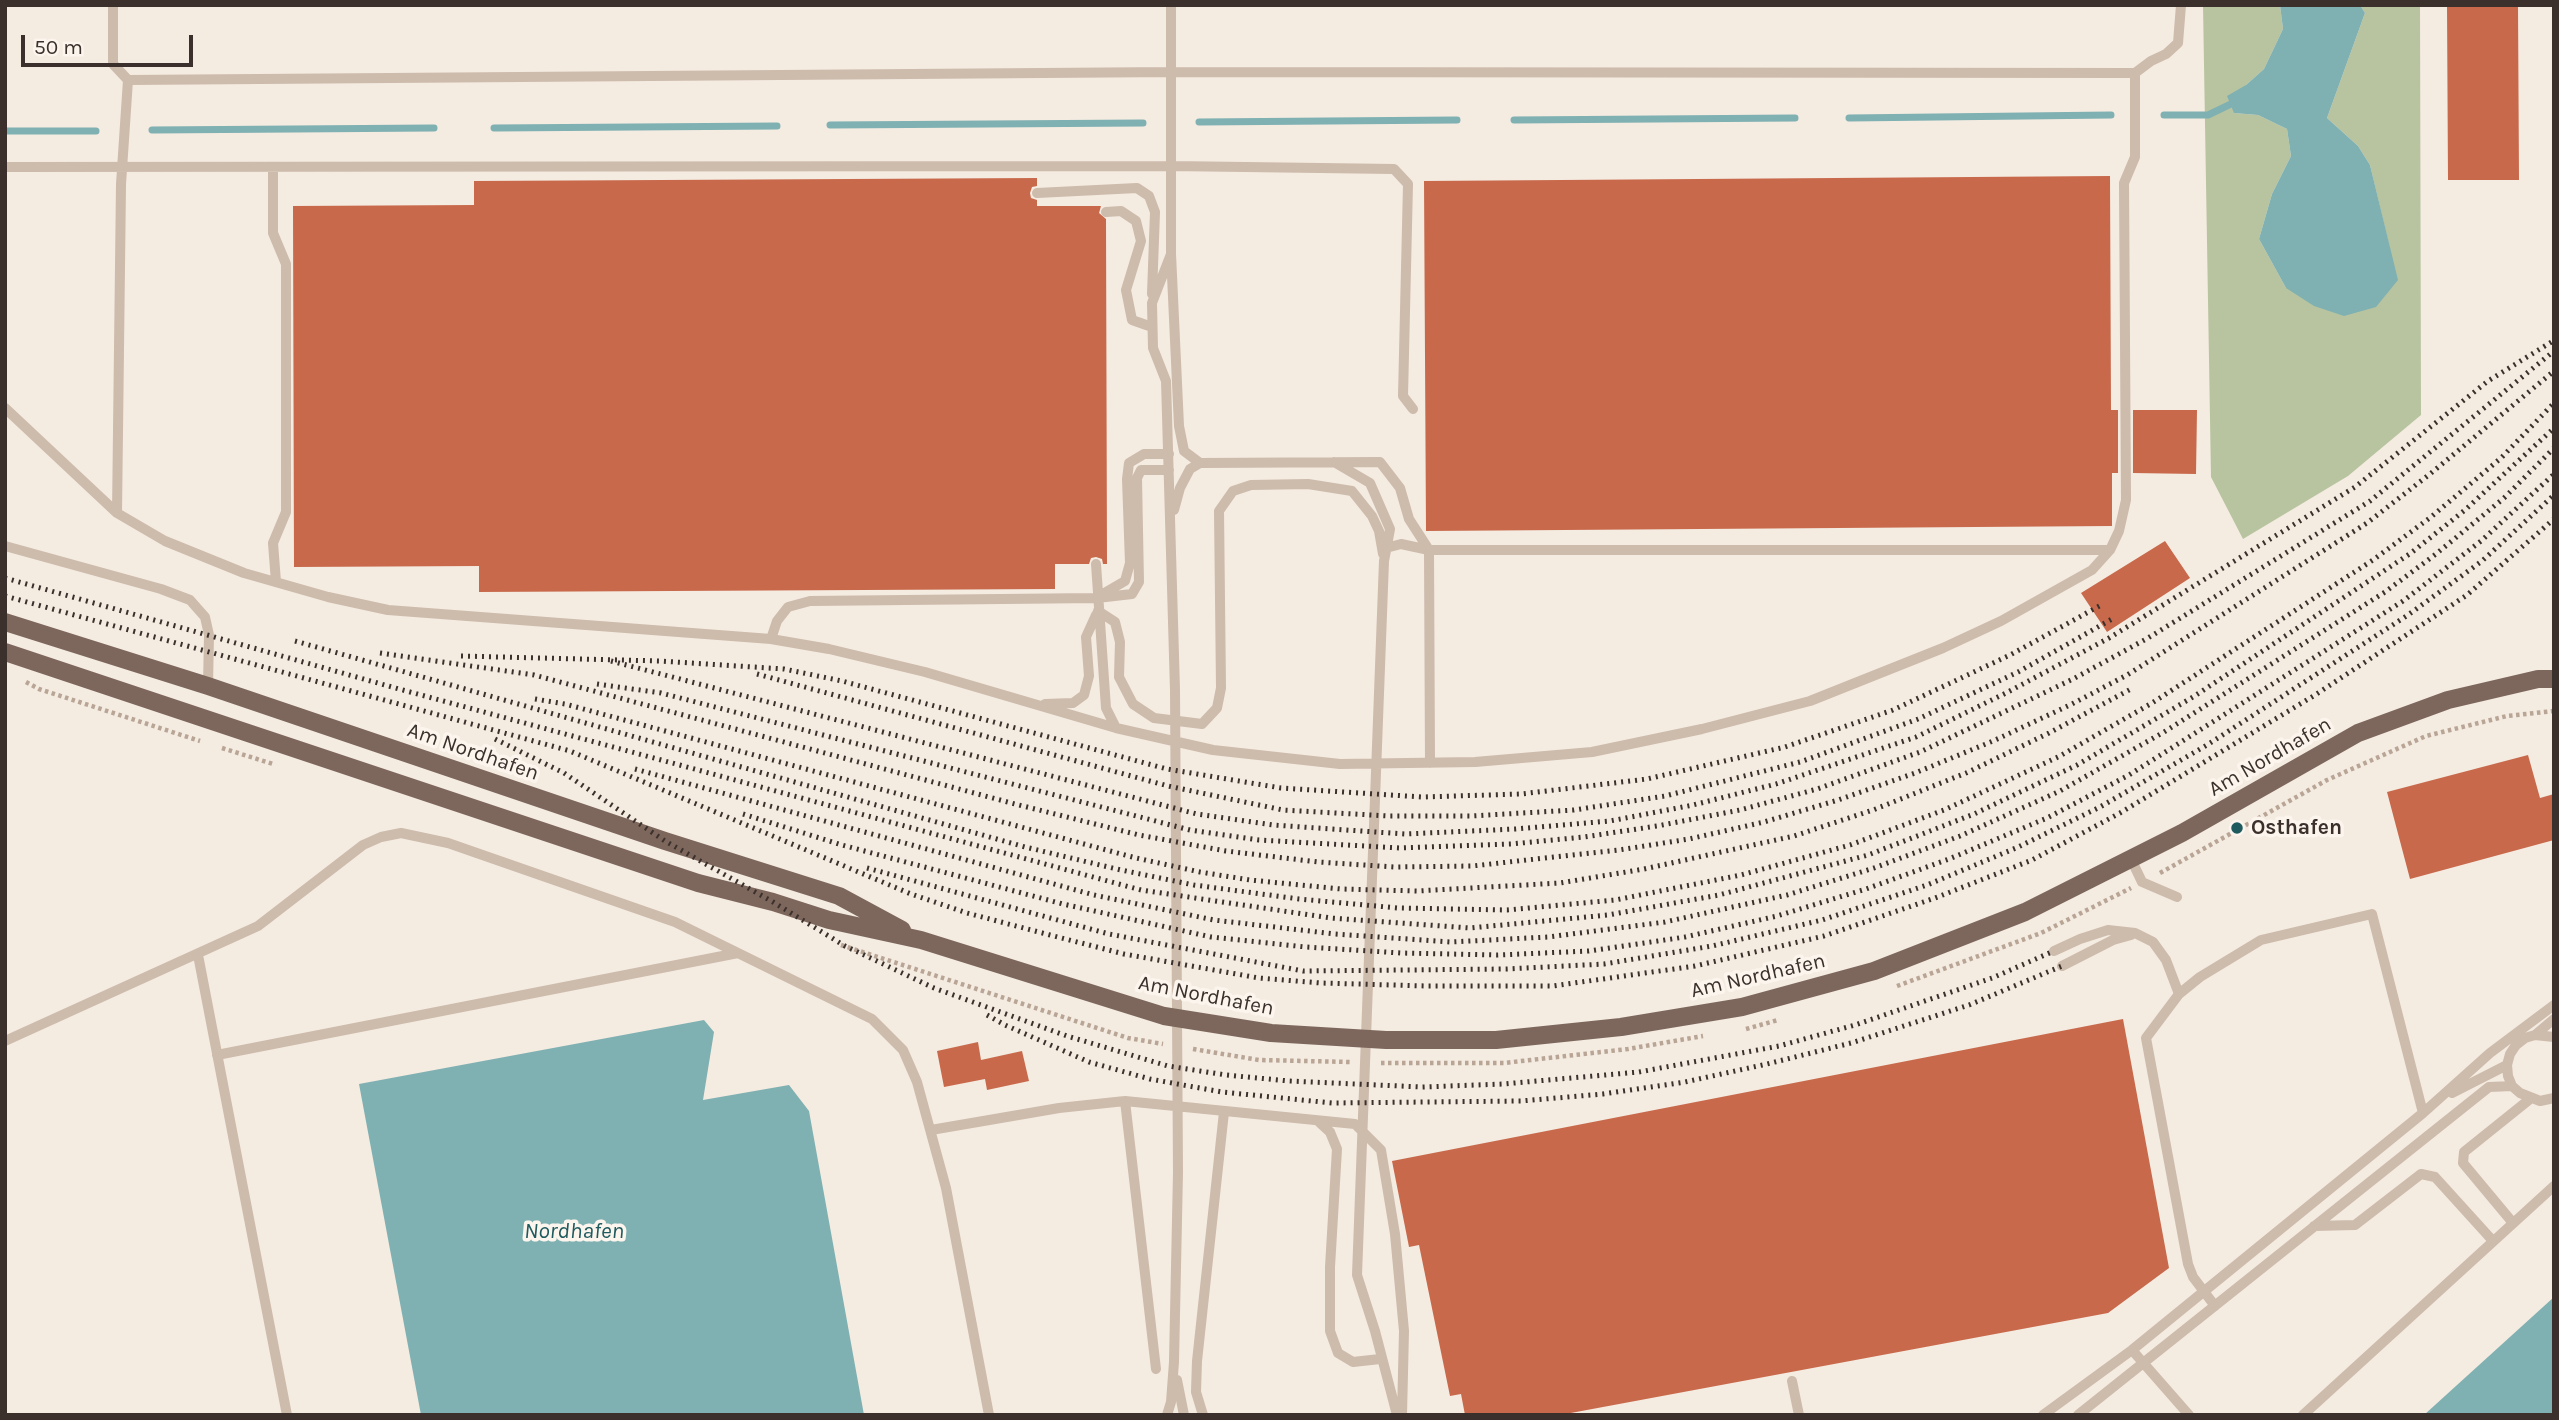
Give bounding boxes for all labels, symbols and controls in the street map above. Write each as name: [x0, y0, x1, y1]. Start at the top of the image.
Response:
scale bar: [24, 21, 196, 65]
text: 50 m: [34, 35, 83, 59]
street label: Am Nordhafen: [2204, 712, 2336, 802]
street label: Am Nordhafen: [404, 718, 542, 786]
place label: Osthafen: [2251, 815, 2342, 841]
marker: Osthafen: [2229, 820, 2245, 836]
street label: Am Nordhafen: [1688, 948, 1828, 1004]
street label: Am Nordhafen: [1136, 971, 1276, 1021]
water label: Nordhafen: [524, 1217, 624, 1245]

